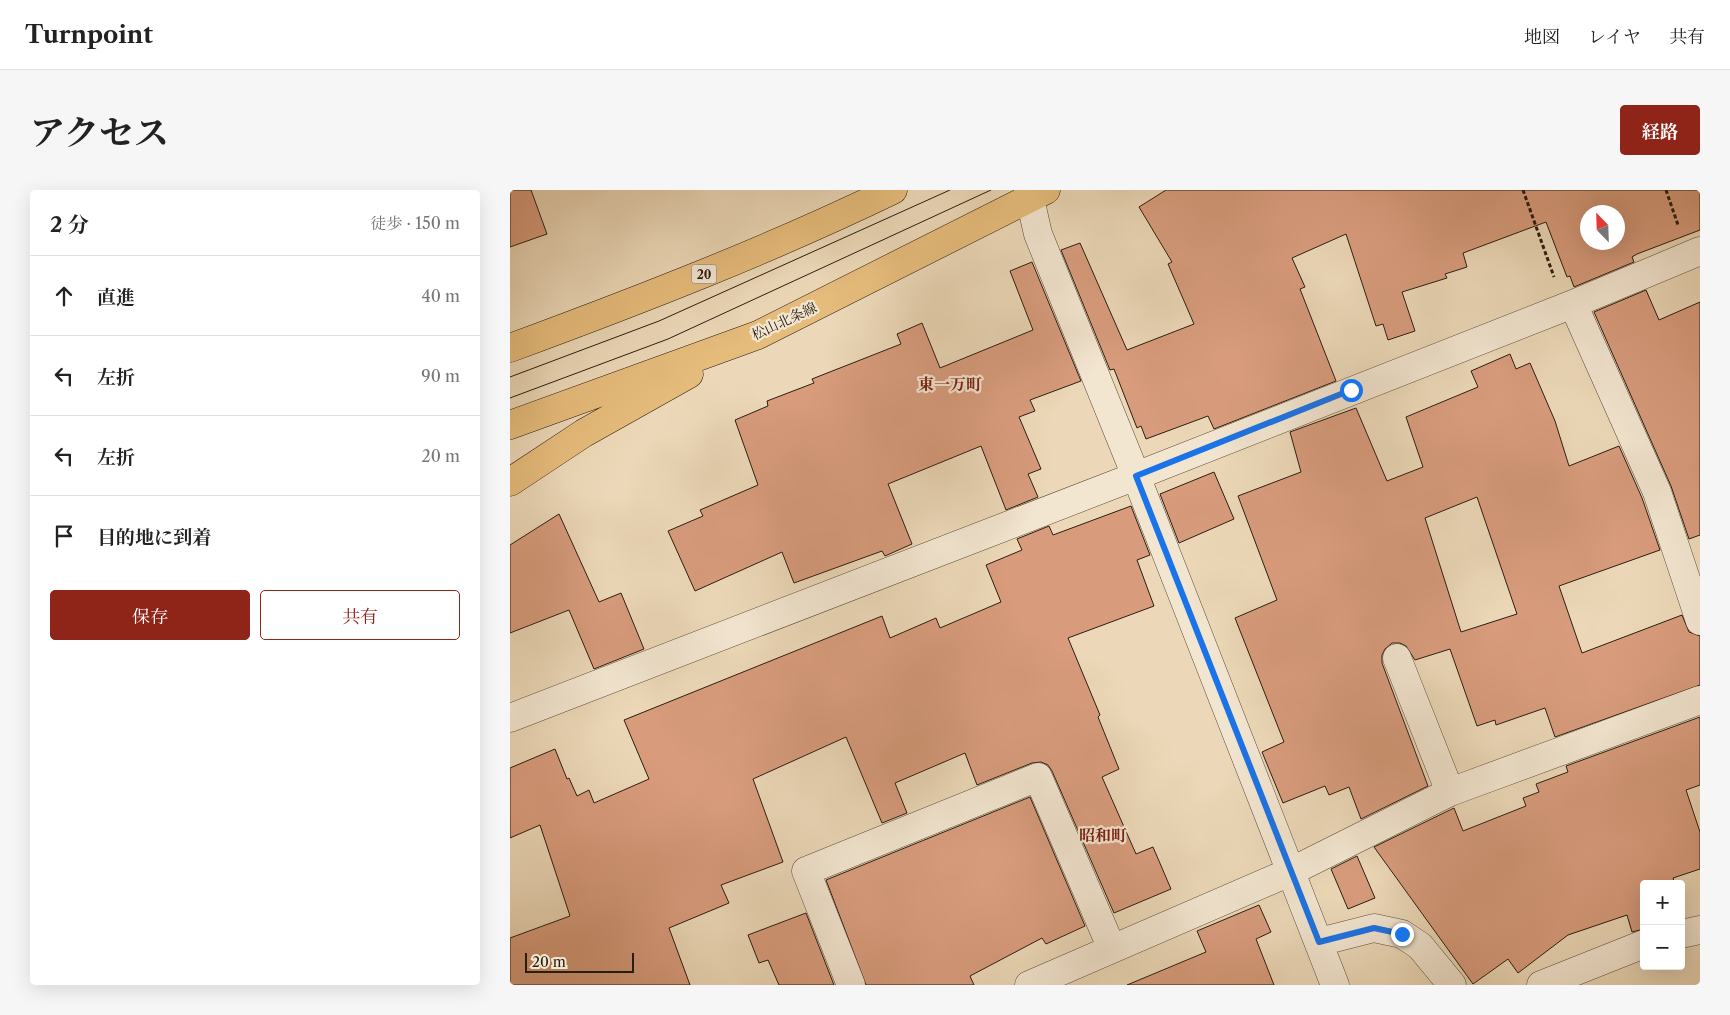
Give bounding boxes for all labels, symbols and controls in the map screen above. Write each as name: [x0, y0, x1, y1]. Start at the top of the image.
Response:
text: Turnpoint: [25, 20, 153, 49]
text: 地図: [1524, 26, 1560, 48]
text: レイヤ: [1588, 26, 1641, 48]
text: 共有: [1669, 26, 1705, 48]
button: 経路: [1620, 105, 1700, 155]
text: アクセス: [30, 111, 169, 154]
north arrow: [1580, 205, 1625, 250]
text: 2 分: [50, 212, 89, 237]
text: 徒歩 · 150 m: [370, 213, 460, 233]
road number: 20: [692, 264, 716, 284]
icon: ahead: [50, 282, 78, 310]
text: 直進: [97, 286, 135, 309]
text: 40 m: [421, 286, 460, 306]
street label: 松山北条線: [748, 298, 820, 344]
icon: left: [50, 362, 78, 390]
text: 左折: [97, 366, 135, 389]
text: 90 m: [421, 366, 460, 386]
district label: 東一万町: [918, 374, 982, 394]
route start: [1340, 379, 1363, 402]
icon: left: [50, 442, 78, 470]
text: 左折: [97, 446, 135, 469]
text: 20 m: [421, 446, 460, 466]
icon: arrive: [50, 522, 78, 550]
text: 目的地に到着: [97, 526, 211, 549]
button: 保存: [50, 590, 250, 640]
button: 共有: [260, 590, 460, 640]
district label: 昭和町: [1079, 825, 1127, 845]
map controls: [1640, 880, 1685, 970]
button: +: [1640, 880, 1685, 925]
route end: [1391, 923, 1414, 946]
button: −: [1640, 925, 1685, 970]
scale bar: [525, 950, 634, 973]
text: 20 m: [532, 953, 566, 971]

